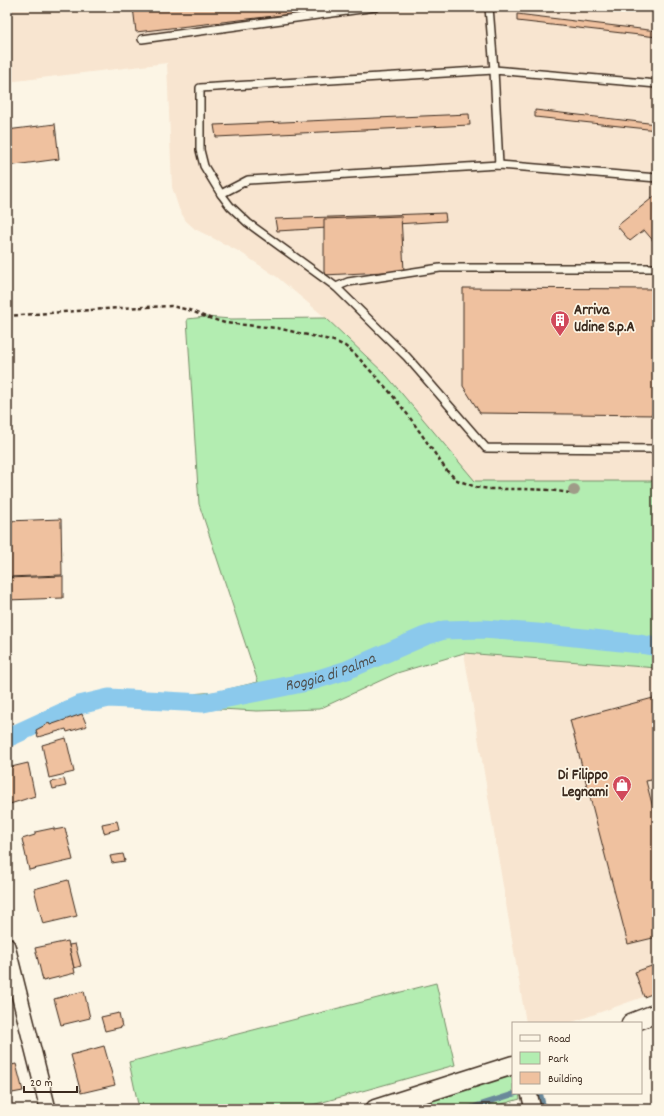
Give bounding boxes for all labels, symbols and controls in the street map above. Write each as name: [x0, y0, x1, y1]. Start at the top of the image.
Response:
place label: Arriva Udine S.p.A: [574, 300, 635, 339]
building icon: Arriva Udine S.p.A: [549, 309, 571, 337]
water label: Roggia di Palma: [283, 647, 381, 698]
place label: Di Filippo Legnami: [558, 765, 608, 804]
shop icon: Di Filippo Legnami: [611, 774, 633, 802]
legend: [512, 1022, 642, 1094]
text: Road: [548, 1031, 570, 1048]
text: Park: [548, 1051, 569, 1068]
scale bar: [24, 1068, 77, 1094]
text: Building: [548, 1071, 583, 1088]
text: 20 m: [30, 1075, 53, 1092]

